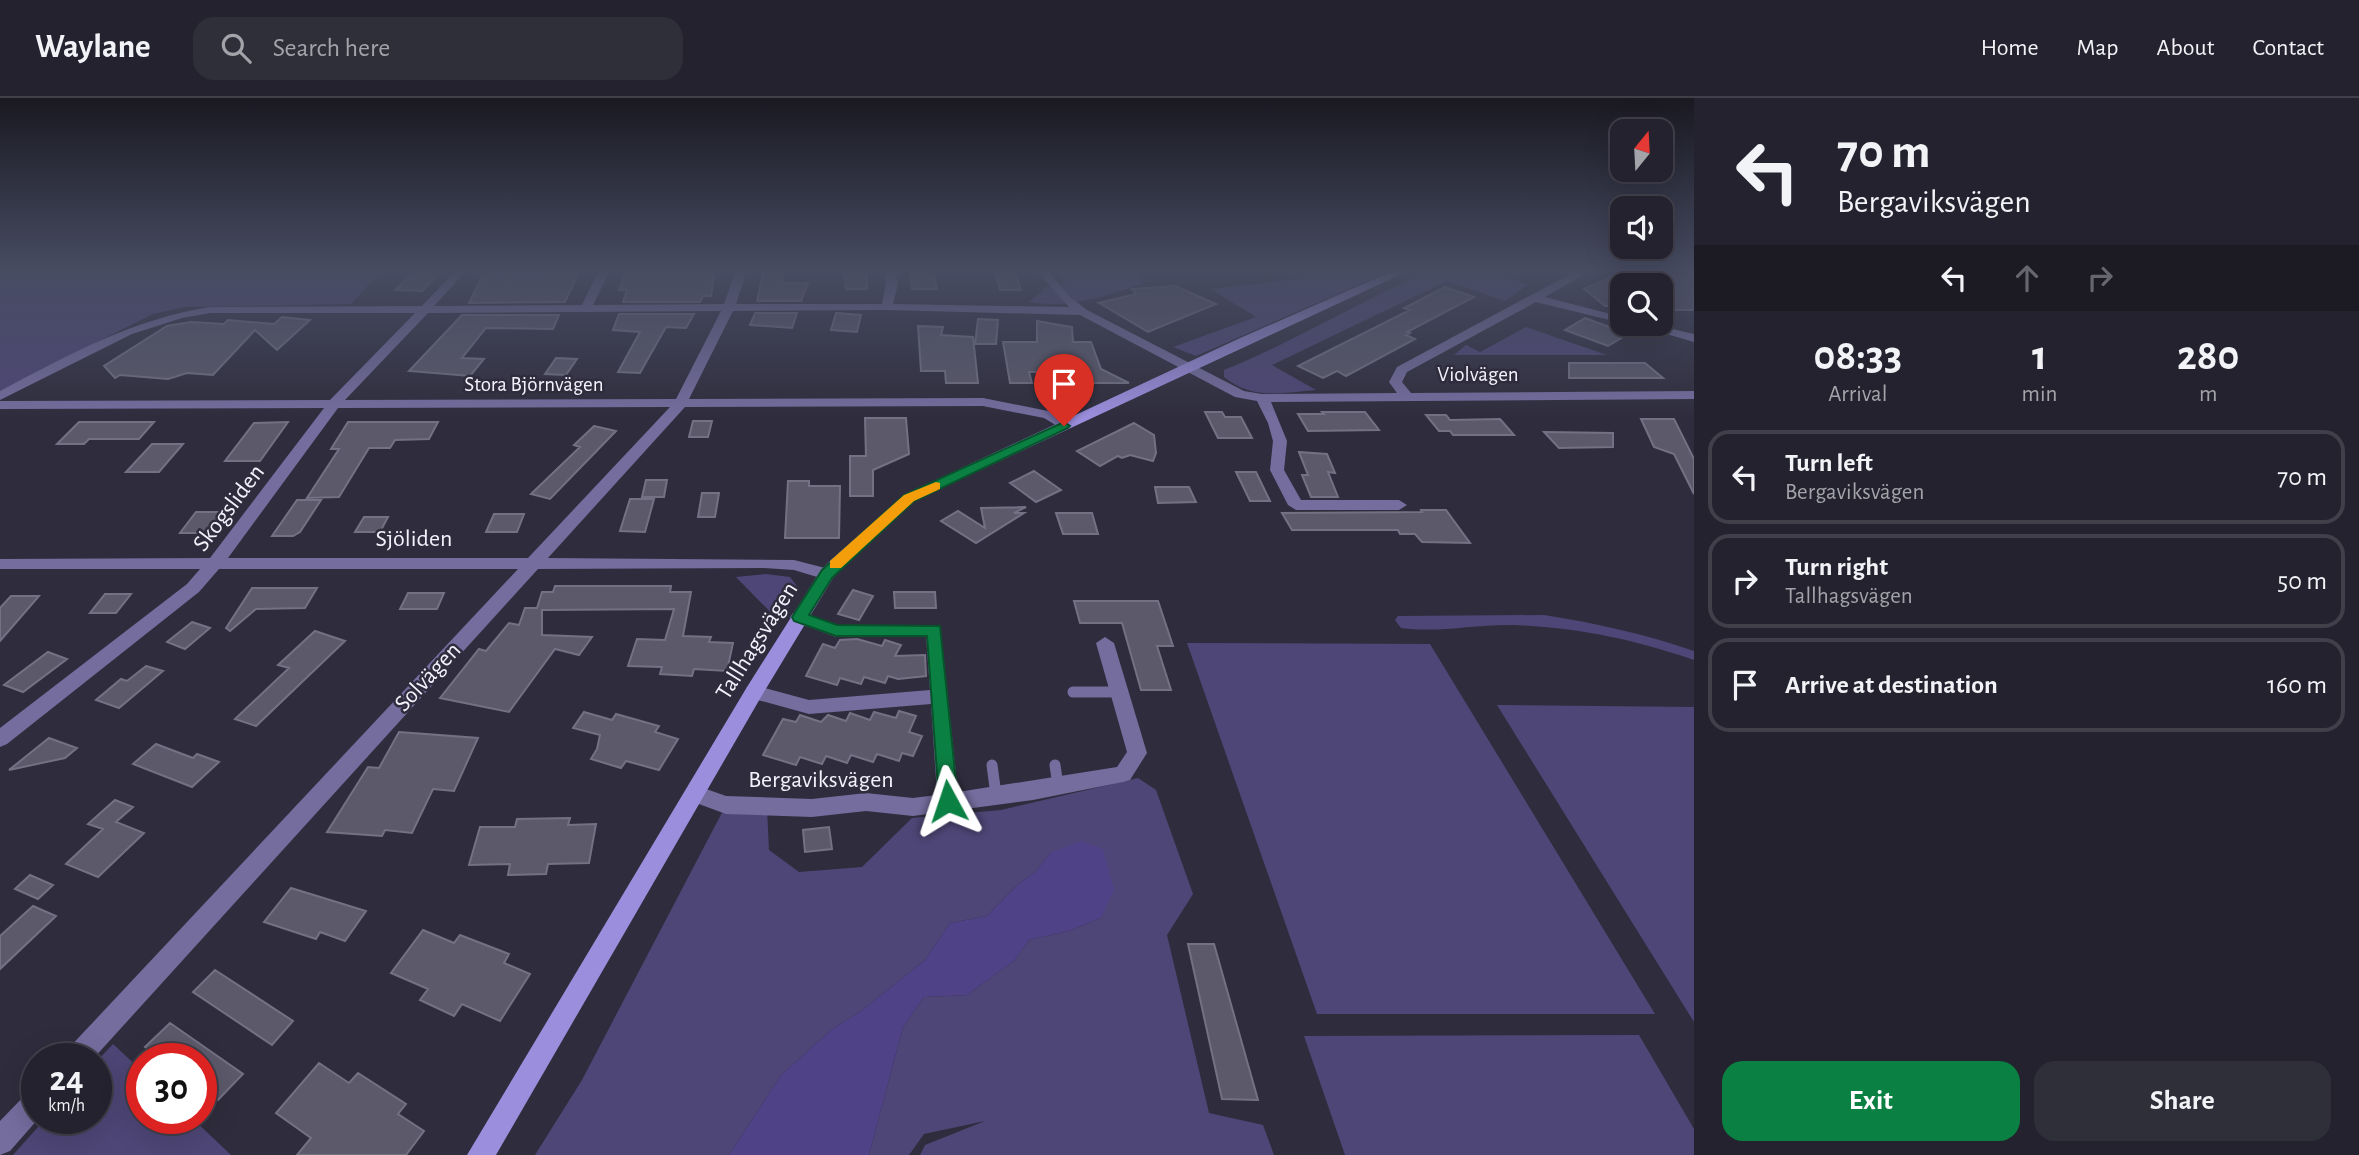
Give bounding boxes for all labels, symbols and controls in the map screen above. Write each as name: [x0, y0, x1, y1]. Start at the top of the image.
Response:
search box: [193, 17, 683, 80]
icon: search: [217, 29, 255, 67]
text: Waylane: [35, 31, 151, 64]
text: Search here: [273, 35, 390, 61]
text: Home: [1981, 36, 2039, 60]
text: Map: [2077, 36, 2119, 60]
text: About: [2157, 36, 2214, 60]
text: Contact: [2252, 36, 2324, 60]
north arrow: [1610, 119, 1673, 182]
map controls: [1610, 119, 1673, 336]
icon: left: [1722, 126, 1813, 217]
text: 70 m: [1837, 128, 1931, 177]
text: Bergaviksvägen: [1837, 186, 2031, 218]
button: sound: [1610, 196, 1673, 259]
icon: left: [1935, 259, 1973, 297]
icon: ahead: [2008, 259, 2046, 297]
icon: right: [2081, 259, 2119, 297]
button: search: [1610, 273, 1673, 336]
text: 08:33: [1814, 335, 1902, 377]
text: 1: [2032, 335, 2047, 377]
text: 280: [2177, 335, 2239, 377]
pin: [1034, 354, 1094, 426]
street label: Violvägen: [1437, 364, 1519, 385]
icon: arrive: [1045, 365, 1083, 403]
street label: Stora Björnvägen: [464, 374, 604, 395]
text: Arrival: [1828, 383, 1887, 406]
text: min: [2022, 383, 2057, 406]
text: m: [2199, 383, 2217, 406]
text: Turn left: [1785, 450, 1873, 476]
icon: left: [1726, 458, 1764, 496]
street label: Skogsliden: [189, 460, 269, 556]
text: 70 m: [2277, 464, 2327, 490]
text: Bergaviksvägen: [1785, 481, 1924, 504]
street label: Sjöliden: [376, 527, 452, 551]
text: Turn right: [1785, 554, 1888, 580]
icon: right: [1726, 562, 1764, 600]
text: 50 m: [2277, 568, 2327, 594]
street label: Tallhagsvägen: [712, 578, 802, 704]
text: Tallhagsvägen: [1785, 585, 1913, 608]
street label: Solvägen: [390, 638, 466, 716]
icon: arrive: [1726, 666, 1764, 704]
text: Arrive at destination: [1785, 672, 1998, 698]
text: 160 m: [2267, 672, 2327, 698]
position arrow: [911, 764, 985, 838]
street label: Bergaviksvägen: [748, 768, 894, 792]
speed limit sign: 30: [126, 1043, 217, 1134]
button: Exit: [1722, 1061, 2020, 1141]
button: Share: [2034, 1061, 2331, 1141]
text: 24: [49, 1062, 84, 1097]
text: km/h: [48, 1097, 85, 1115]

